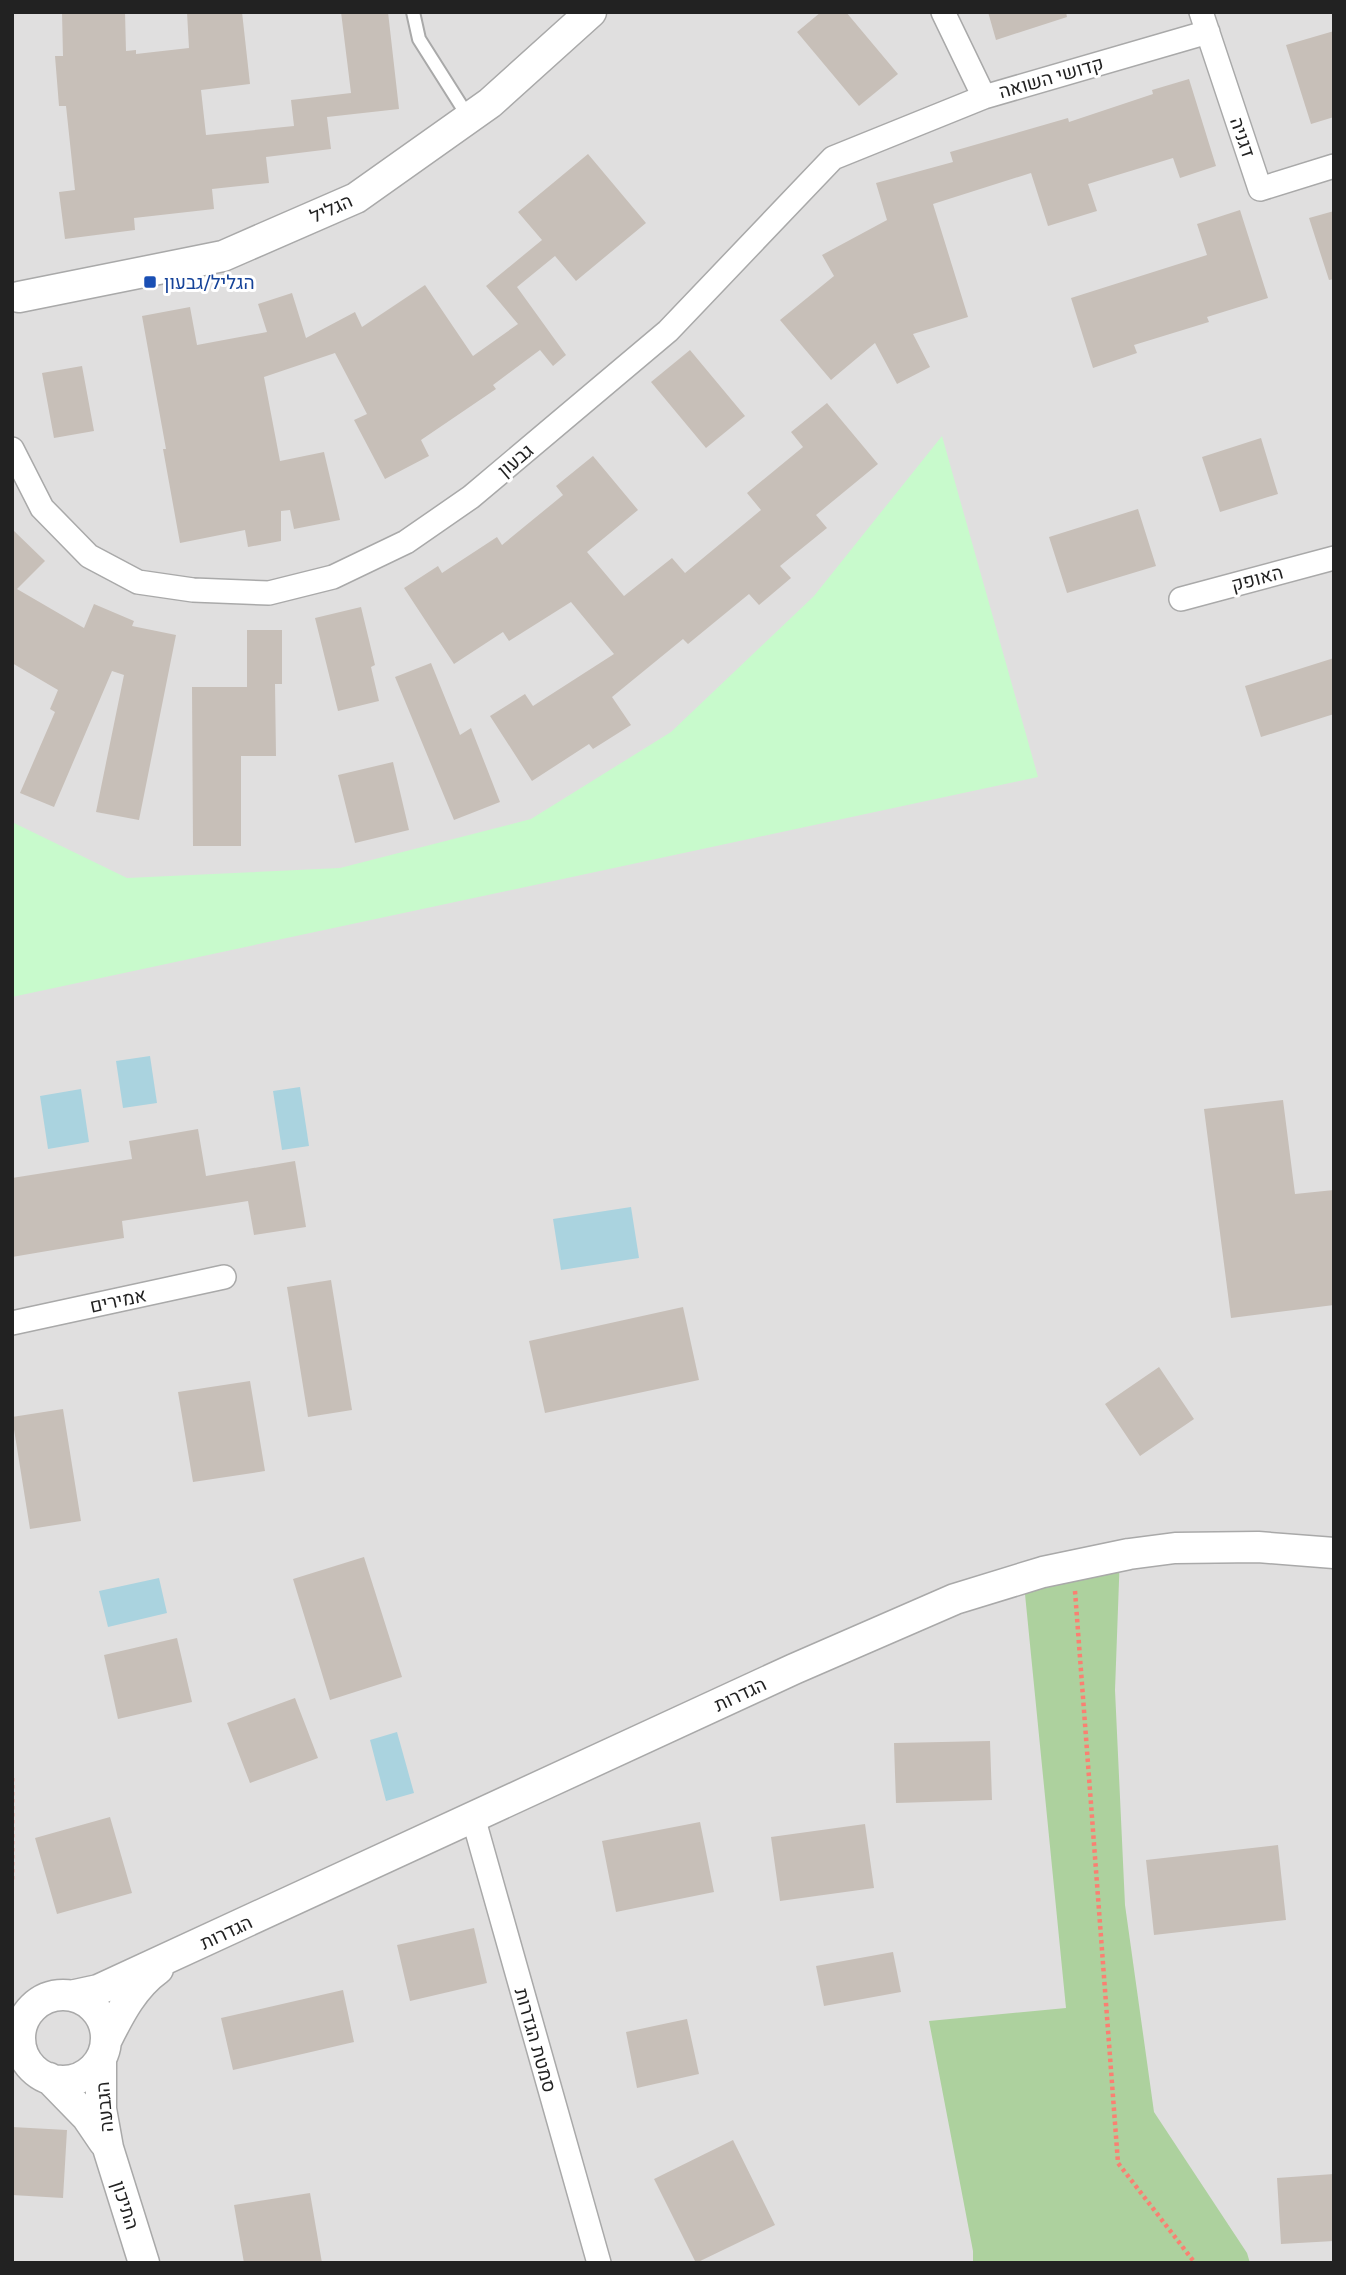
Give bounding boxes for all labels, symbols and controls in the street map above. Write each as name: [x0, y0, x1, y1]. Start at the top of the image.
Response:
street label: קדושי השואה: [996, 52, 1106, 103]
street label: דגניה: [1225, 114, 1260, 160]
street label: הגליל: [307, 189, 356, 228]
place label: הגליל/גבעון: [164, 271, 255, 294]
marker: הגליל/גבעון: [142, 274, 158, 290]
street label: גבעון: [493, 439, 538, 482]
street label: האופק: [1229, 561, 1286, 596]
street label: אמירים: [88, 1283, 148, 1318]
street label: הגדרות: [710, 1672, 770, 1717]
street label: הגדרות: [196, 1910, 256, 1955]
street label: סמטת הגדרות: [510, 1985, 561, 2095]
street label: הגבעה: [91, 2081, 118, 2133]
street label: התיכון: [107, 2178, 144, 2233]

